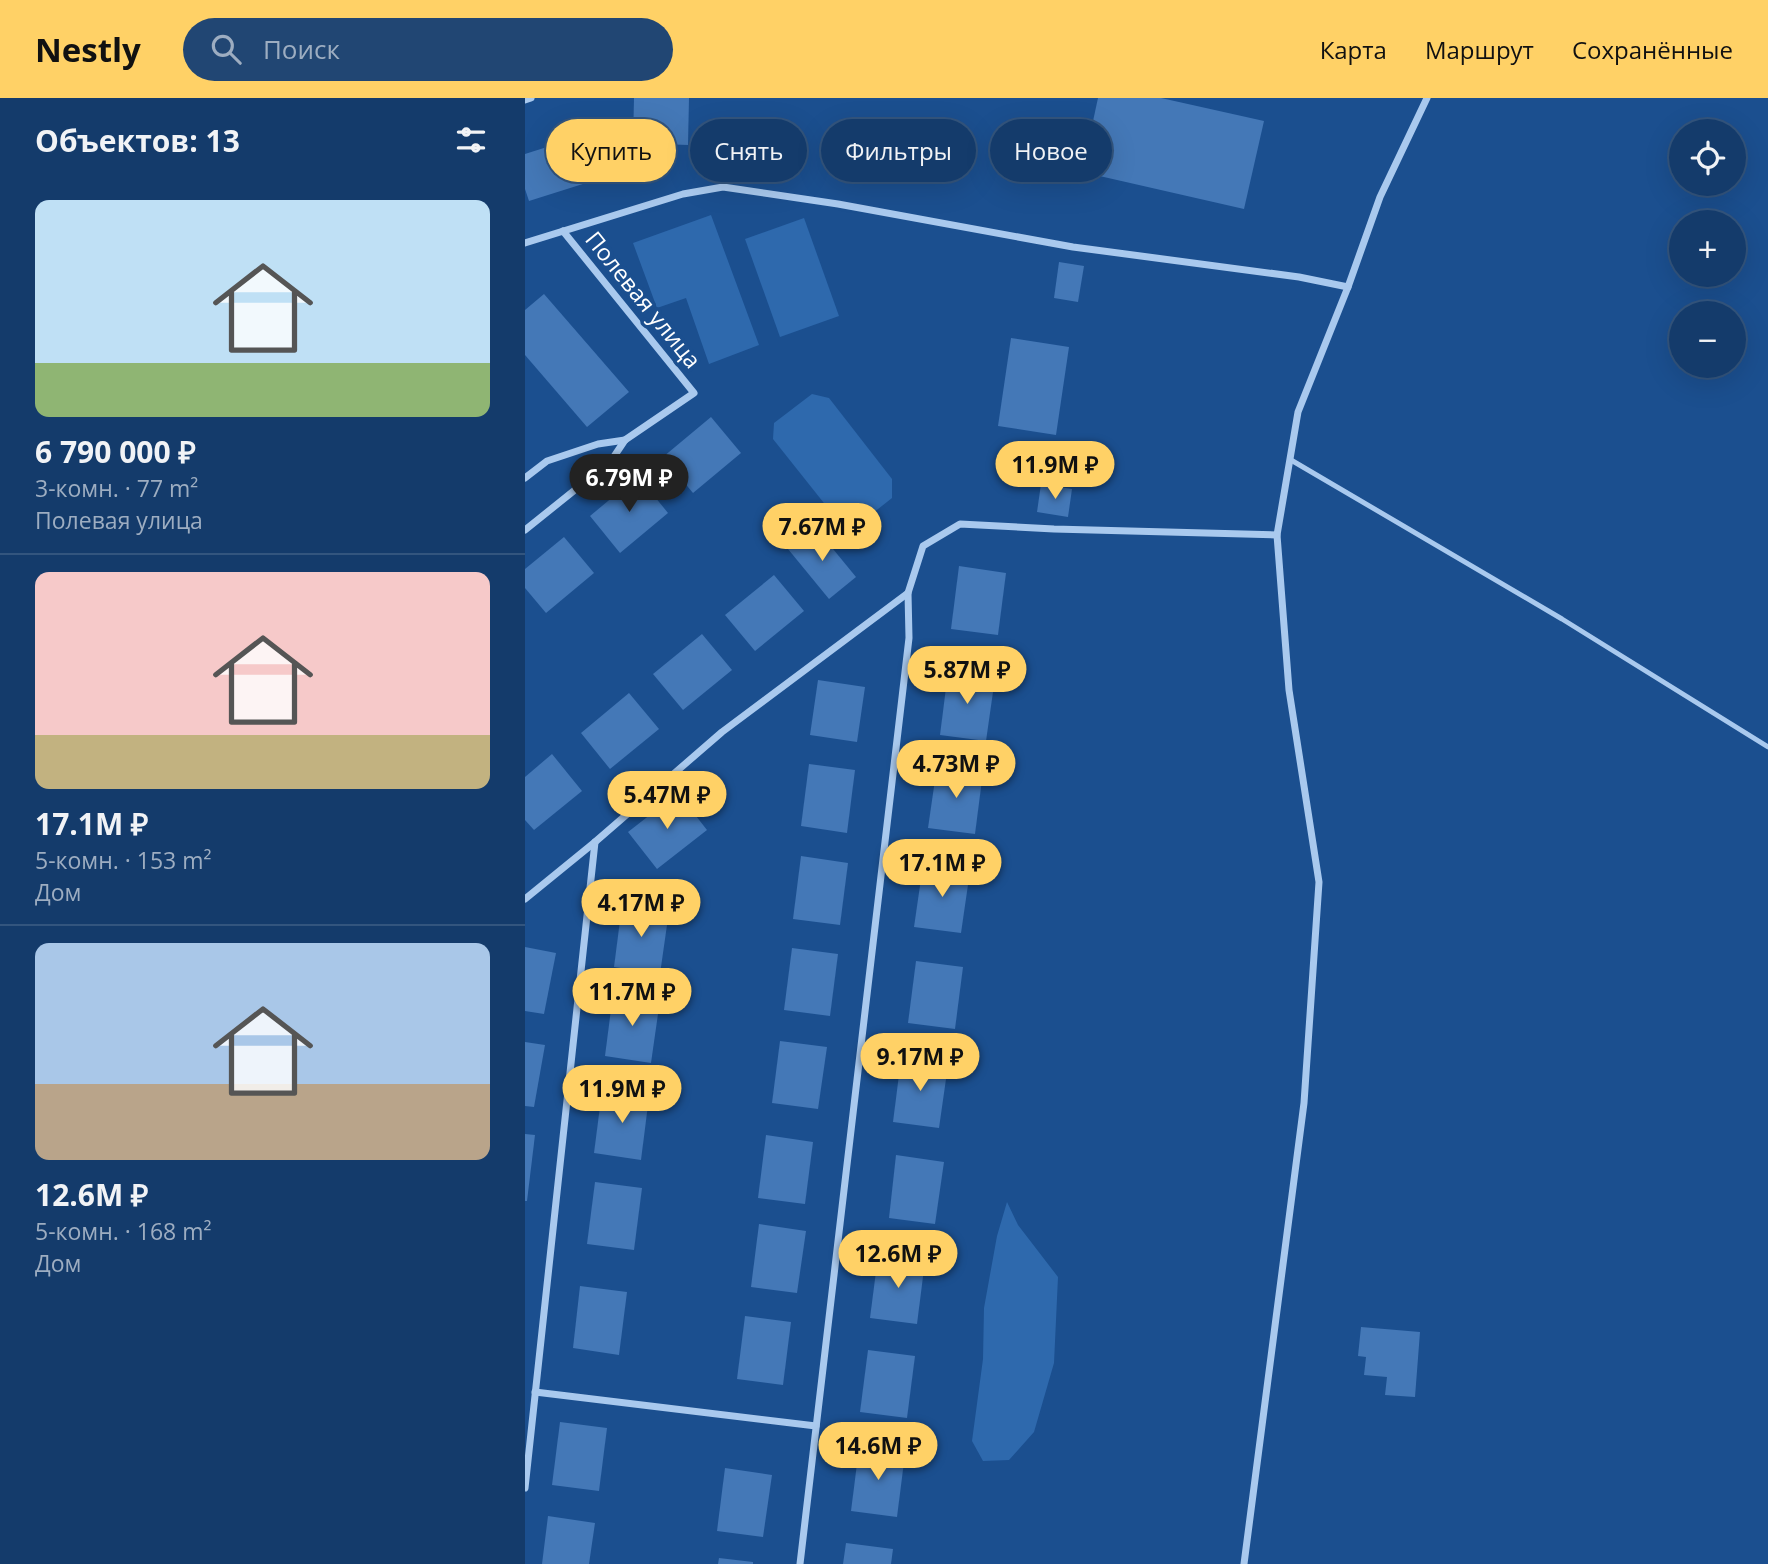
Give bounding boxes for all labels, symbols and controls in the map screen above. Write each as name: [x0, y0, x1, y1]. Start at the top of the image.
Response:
search box: [183, 18, 673, 81]
text: Nestly: [35, 27, 141, 72]
icon: search: [207, 30, 245, 68]
text: Поиск: [263, 31, 340, 67]
text: Карта: [1320, 33, 1387, 66]
text: Маршрут: [1425, 33, 1534, 66]
text: Сохранённые: [1572, 33, 1733, 66]
chip: Купить: [546, 119, 676, 182]
chip: Снять: [690, 119, 807, 182]
chip: Фильтры: [821, 119, 976, 182]
chip: Новое: [990, 119, 1112, 182]
map controls: [1669, 119, 1746, 378]
button: locate: [1669, 119, 1746, 196]
text: Объектов: 13: [35, 120, 240, 161]
icon: filters: [452, 121, 490, 159]
button: +: [1669, 210, 1746, 287]
street label: Полевая улица: [579, 224, 709, 375]
icon: home: [200, 245, 326, 371]
button: −: [1669, 301, 1746, 378]
text: 6 790 000 ₽: [35, 431, 196, 472]
pin: 11.9M ₽: [990, 442, 1120, 501]
text: 11.9M ₽: [1011, 448, 1099, 480]
pin: 6.79M ₽: [564, 454, 694, 514]
text: 6.79M ₽: [585, 461, 673, 493]
text: 3-комн. · 77 m²: [35, 472, 198, 504]
text: Полевая улица: [35, 504, 203, 536]
pin: 7.67M ₽: [757, 504, 887, 563]
text: 7.67M ₽: [778, 510, 866, 542]
icon: home: [200, 617, 326, 743]
pin: 5.87M ₽: [902, 646, 1032, 706]
text: 5.87M ₽: [923, 653, 1011, 685]
pin: 4.73M ₽: [891, 740, 1021, 800]
text: 4.73M ₽: [912, 747, 1000, 779]
pin: 5.47M ₽: [602, 772, 732, 831]
text: 5.47M ₽: [623, 778, 711, 810]
text: 17.1M ₽: [35, 803, 149, 844]
pin: 17.1M ₽: [877, 840, 1007, 899]
text: 5-комн. · 153 m²: [35, 844, 211, 876]
text: 17.1M ₽: [898, 846, 986, 878]
text: Дом: [35, 876, 81, 908]
pin: 4.17M ₽: [576, 880, 706, 939]
text: 4.17M ₽: [597, 886, 685, 918]
pin: 11.7M ₽: [567, 968, 697, 1028]
text: 11.7M ₽: [588, 975, 676, 1007]
icon: home: [200, 988, 326, 1114]
pin: 9.17M ₽: [855, 1034, 985, 1093]
text: 9.17M ₽: [876, 1040, 964, 1072]
pin: 11.9M ₽: [557, 1066, 687, 1125]
text: 11.9M ₽: [578, 1072, 666, 1104]
text: 12.6M ₽: [35, 1174, 149, 1215]
text: 5-комн. · 168 m²: [35, 1215, 211, 1247]
pin: 12.6M ₽: [833, 1230, 963, 1290]
text: 12.6M ₽: [854, 1237, 942, 1269]
text: Дом: [35, 1247, 81, 1279]
pin: 14.6M ₽: [813, 1422, 943, 1482]
text: 14.6M ₽: [834, 1429, 922, 1461]

